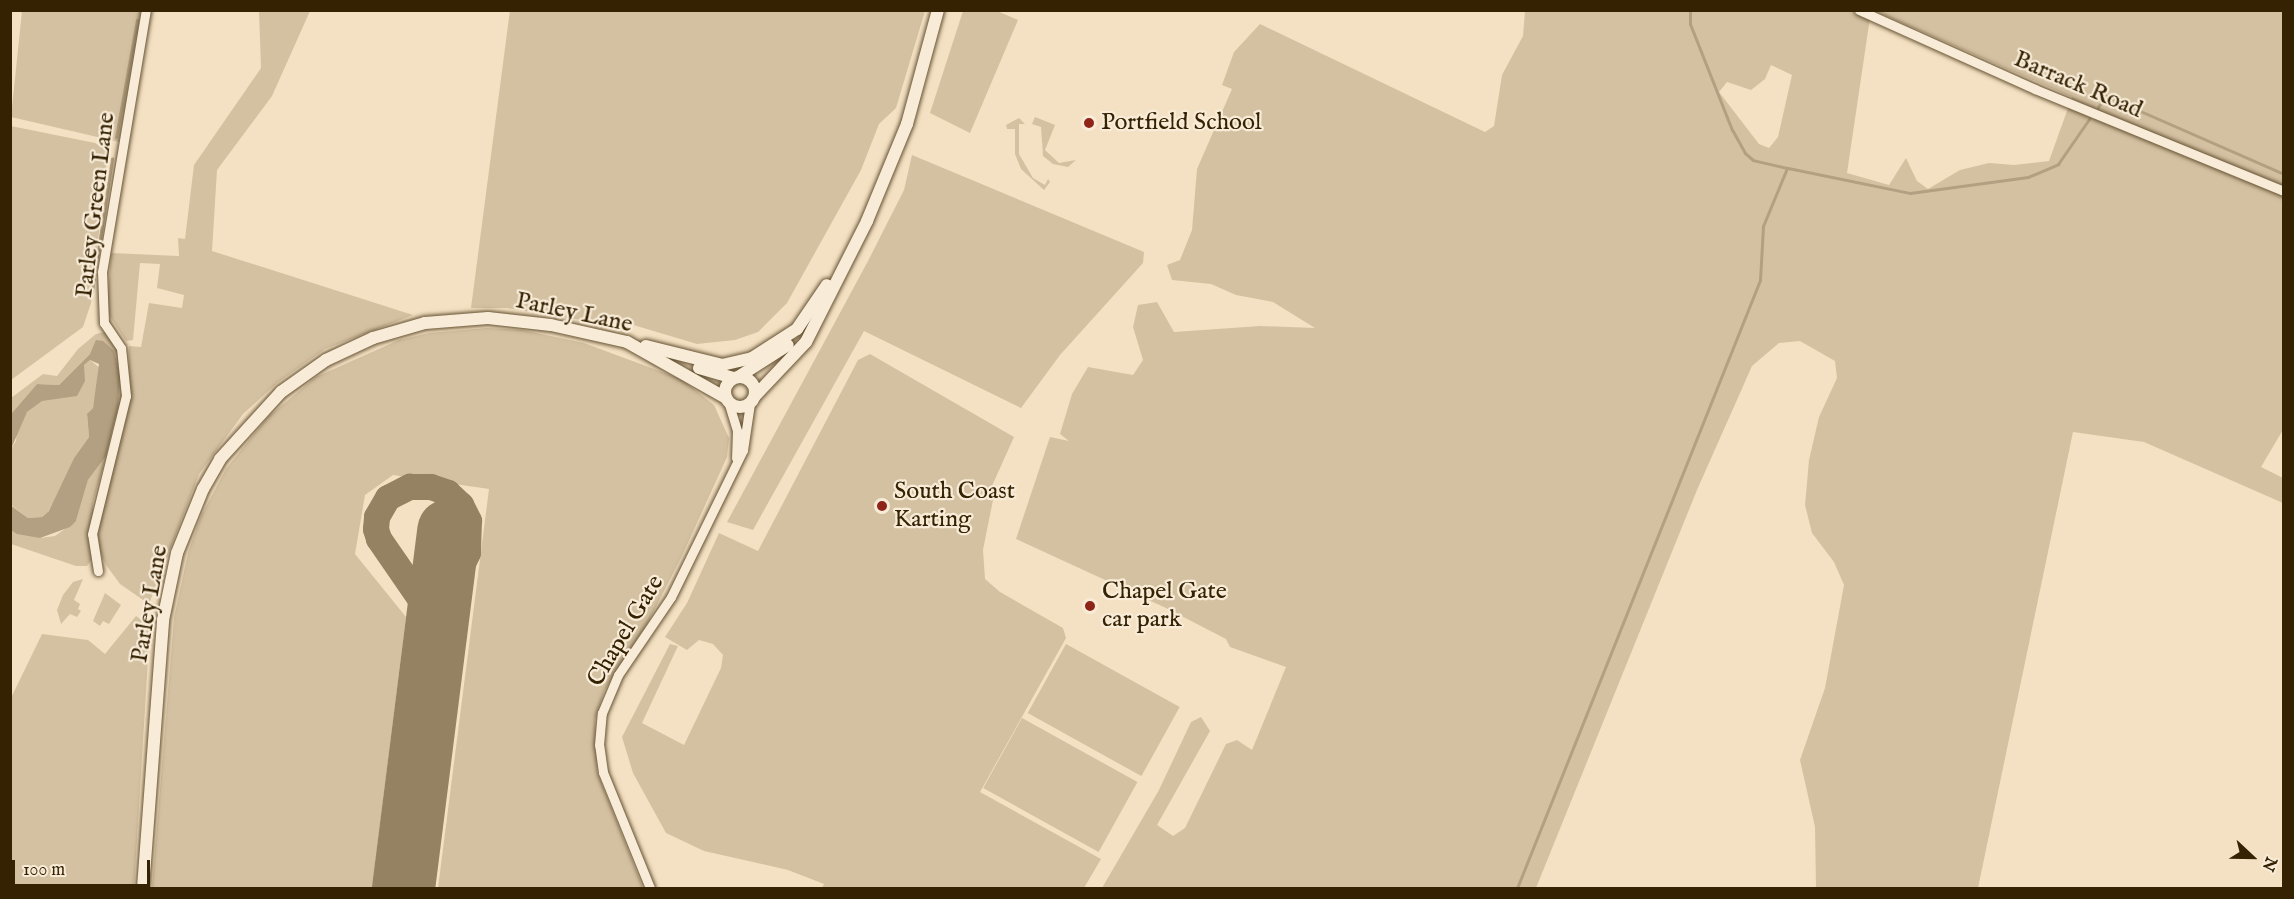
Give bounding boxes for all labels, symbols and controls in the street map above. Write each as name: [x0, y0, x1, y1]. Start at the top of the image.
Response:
street label: Barrack Road: [2009, 45, 2147, 125]
place label: Portfield School: [1101, 109, 1261, 137]
street label: Parley Green Lane: [70, 111, 122, 299]
marker: Portfield School: [1082, 116, 1096, 130]
street label: Parley Lane: [513, 287, 635, 339]
place label: South Coast Karting: [894, 478, 1015, 534]
marker: South Coast Karting: [875, 499, 889, 513]
street label: Parley Lane: [126, 543, 174, 665]
street label: Chapel Gate: [582, 570, 670, 692]
place label: Chapel Gate car park: [1102, 578, 1227, 634]
marker: Chapel Gate car park: [1083, 599, 1097, 613]
north arrow: [2222, 827, 2282, 887]
scale bar: [15, 848, 153, 886]
text: N: [2257, 854, 2281, 874]
text: 100 m: [23, 859, 65, 882]

